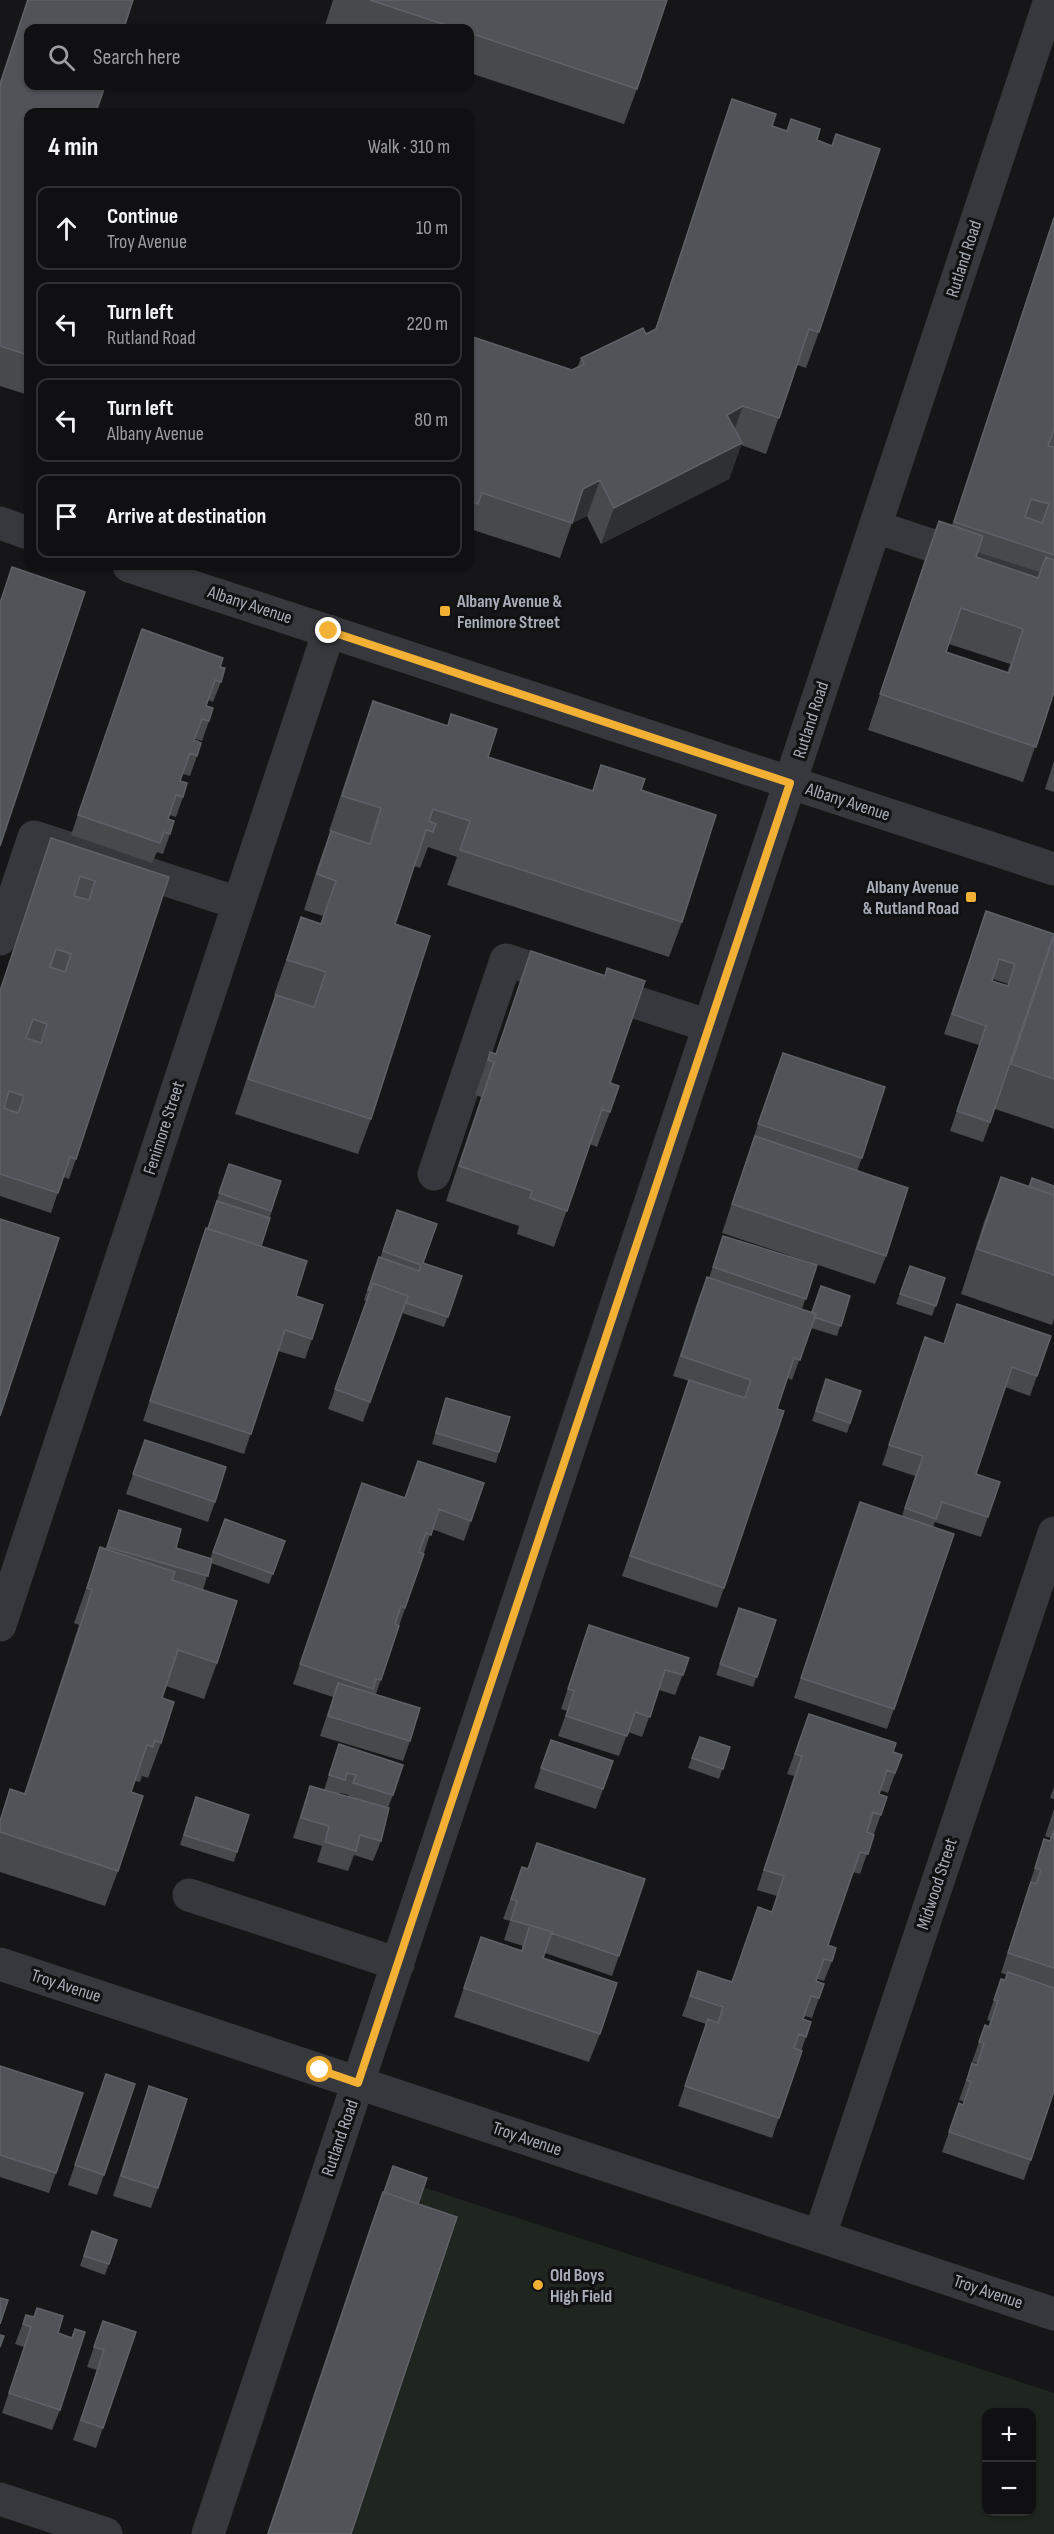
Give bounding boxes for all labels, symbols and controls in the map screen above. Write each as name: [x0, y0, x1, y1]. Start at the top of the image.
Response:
search box: [24, 24, 474, 90]
icon: search: [45, 41, 78, 74]
text: Search here: [93, 44, 180, 71]
text: 4 min: [48, 132, 98, 163]
text: Walk · 310 m: [368, 135, 450, 159]
text: Continue: [107, 203, 178, 230]
icon: ahead: [50, 212, 83, 245]
text: 10 m: [416, 216, 448, 240]
street label: Rutland Road: [942, 218, 986, 300]
text: Troy Avenue: [107, 230, 187, 254]
text: Turn left: [107, 299, 173, 326]
icon: left: [50, 308, 83, 341]
text: 220 m: [407, 312, 448, 336]
text: Rutland Road: [107, 326, 196, 350]
text: Turn left: [107, 395, 173, 422]
icon: left: [50, 404, 83, 437]
text: 80 m: [414, 408, 448, 432]
text: Albany Avenue: [107, 422, 204, 446]
icon: arrive: [50, 500, 83, 533]
text: Arrive at destination: [107, 503, 266, 530]
street label: Albany Avenue: [204, 581, 295, 628]
place label: Albany Avenue & Fenimore Street: [456, 591, 562, 633]
marker: Albany Avenue & Fenimore Street: [438, 604, 452, 618]
route end: [315, 617, 341, 643]
street label: Rutland Road: [789, 679, 833, 761]
street label: Albany Avenue: [802, 778, 893, 825]
place label: Albany Avenue & Rutland Road: [863, 877, 959, 919]
marker: Albany Avenue & Rutland Road: [964, 890, 978, 904]
street label: Fenimore Street: [139, 1078, 189, 1177]
street label: Midwood Street: [912, 1835, 962, 1932]
street label: Troy Avenue: [29, 1965, 103, 2007]
route start: [306, 2056, 332, 2082]
street label: Rutland Road: [317, 2097, 363, 2179]
street label: Troy Avenue: [490, 2117, 564, 2161]
place label: Old Boys High Field: [550, 2265, 612, 2307]
street label: Troy Avenue: [951, 2270, 1025, 2314]
marker: Old Boys High Field: [531, 2278, 545, 2292]
map controls: [982, 2408, 1036, 2516]
button: +: [982, 2408, 1036, 2462]
button: −: [982, 2462, 1036, 2516]

